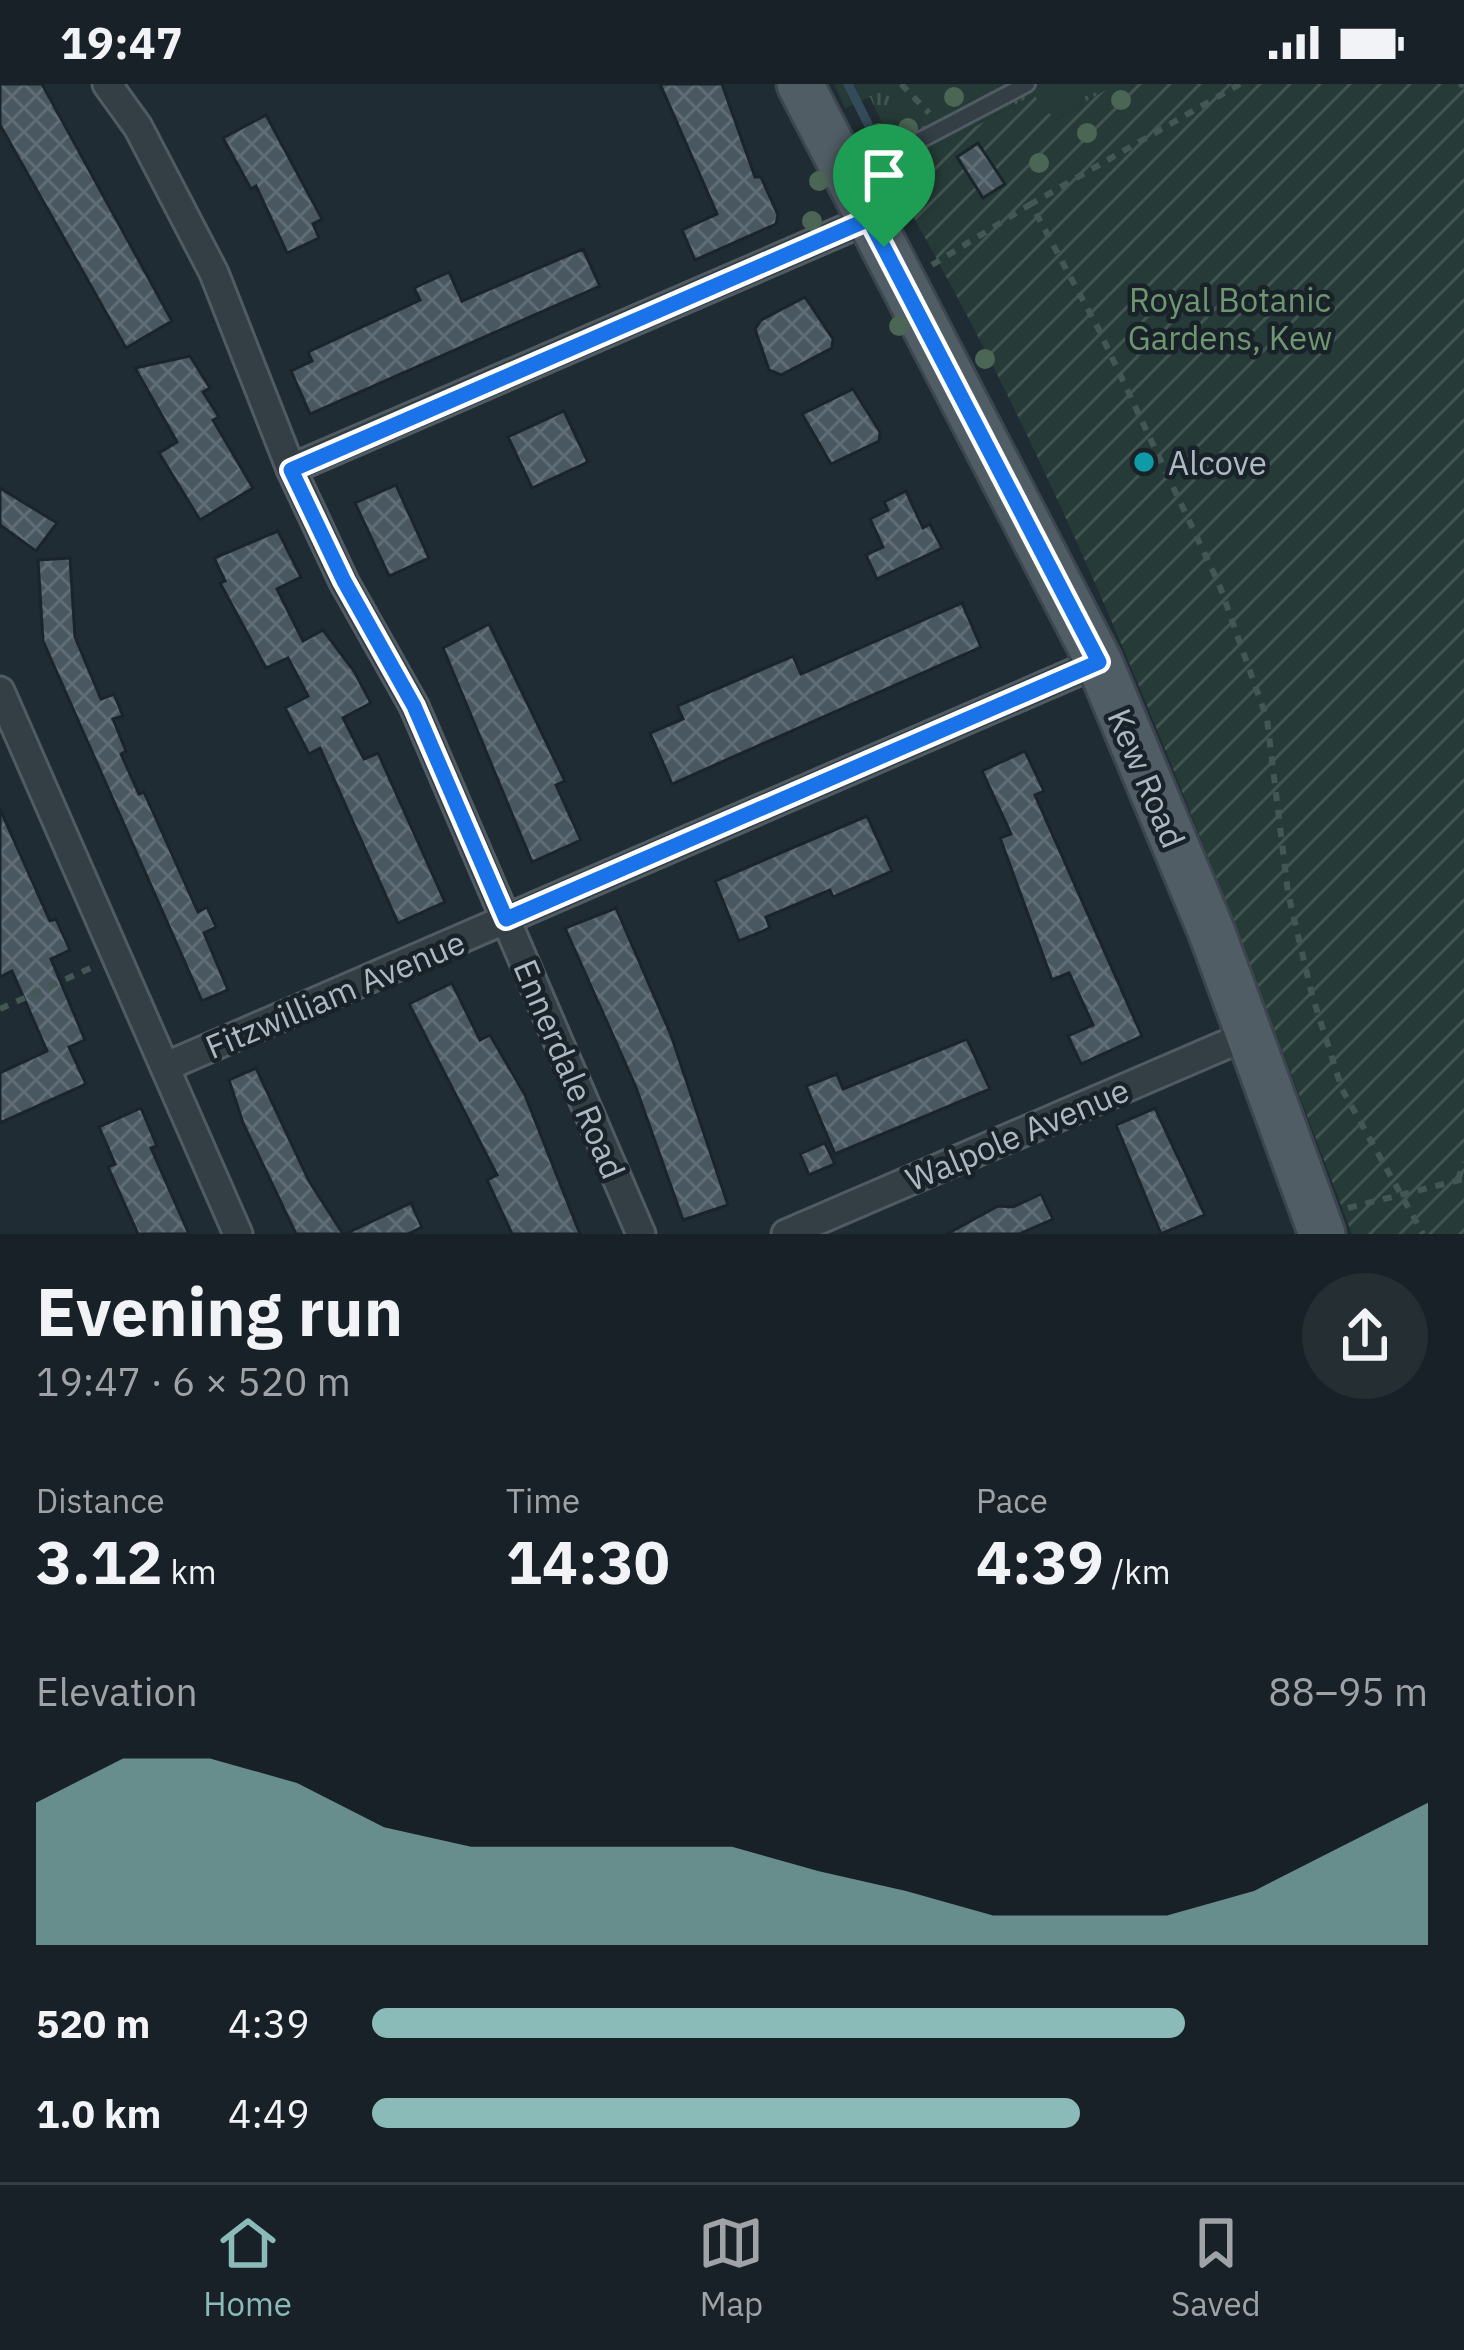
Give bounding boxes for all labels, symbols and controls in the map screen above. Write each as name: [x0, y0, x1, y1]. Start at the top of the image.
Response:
text: 19:47: [60, 13, 183, 71]
pin: [833, 124, 935, 247]
icon: arrive: [851, 142, 917, 208]
park label: Royal Botanic Gardens, Kew: [1128, 278, 1332, 359]
place label: Alcove: [1168, 441, 1267, 484]
marker: Alcove: [1131, 449, 1157, 475]
street label: Kew Road: [1098, 702, 1196, 854]
street label: Fitzwilliam Avenue: [199, 920, 471, 1068]
street label: Ennerdale Road: [504, 953, 636, 1185]
street label: Walpole Avenue: [899, 1068, 1135, 1200]
text: Evening run: [36, 1268, 403, 1354]
button: share: [1302, 1273, 1428, 1399]
text: 19:47 · 6 × 520 m: [36, 1356, 351, 1407]
text: Distance: [36, 1479, 165, 1522]
text: Time: [506, 1479, 580, 1522]
text: Pace: [976, 1479, 1048, 1522]
text: 3.12: [36, 1522, 163, 1601]
text: 14:30: [506, 1522, 670, 1601]
text: 4:39: [976, 1522, 1104, 1601]
text: km: [163, 1550, 217, 1593]
text: /km: [1104, 1550, 1170, 1593]
text: Elevation: [36, 1666, 198, 1717]
text: 88–95 m: [1268, 1666, 1428, 1717]
text: 520 m: [36, 1998, 150, 2049]
text: 4:39: [228, 1998, 310, 2049]
text: 1.0 km: [36, 2088, 161, 2139]
text: 4:49: [228, 2088, 310, 2139]
tab: Home: [203, 2210, 292, 2325]
tab: Map: [698, 2210, 764, 2325]
tab: Saved: [1171, 2210, 1261, 2325]

